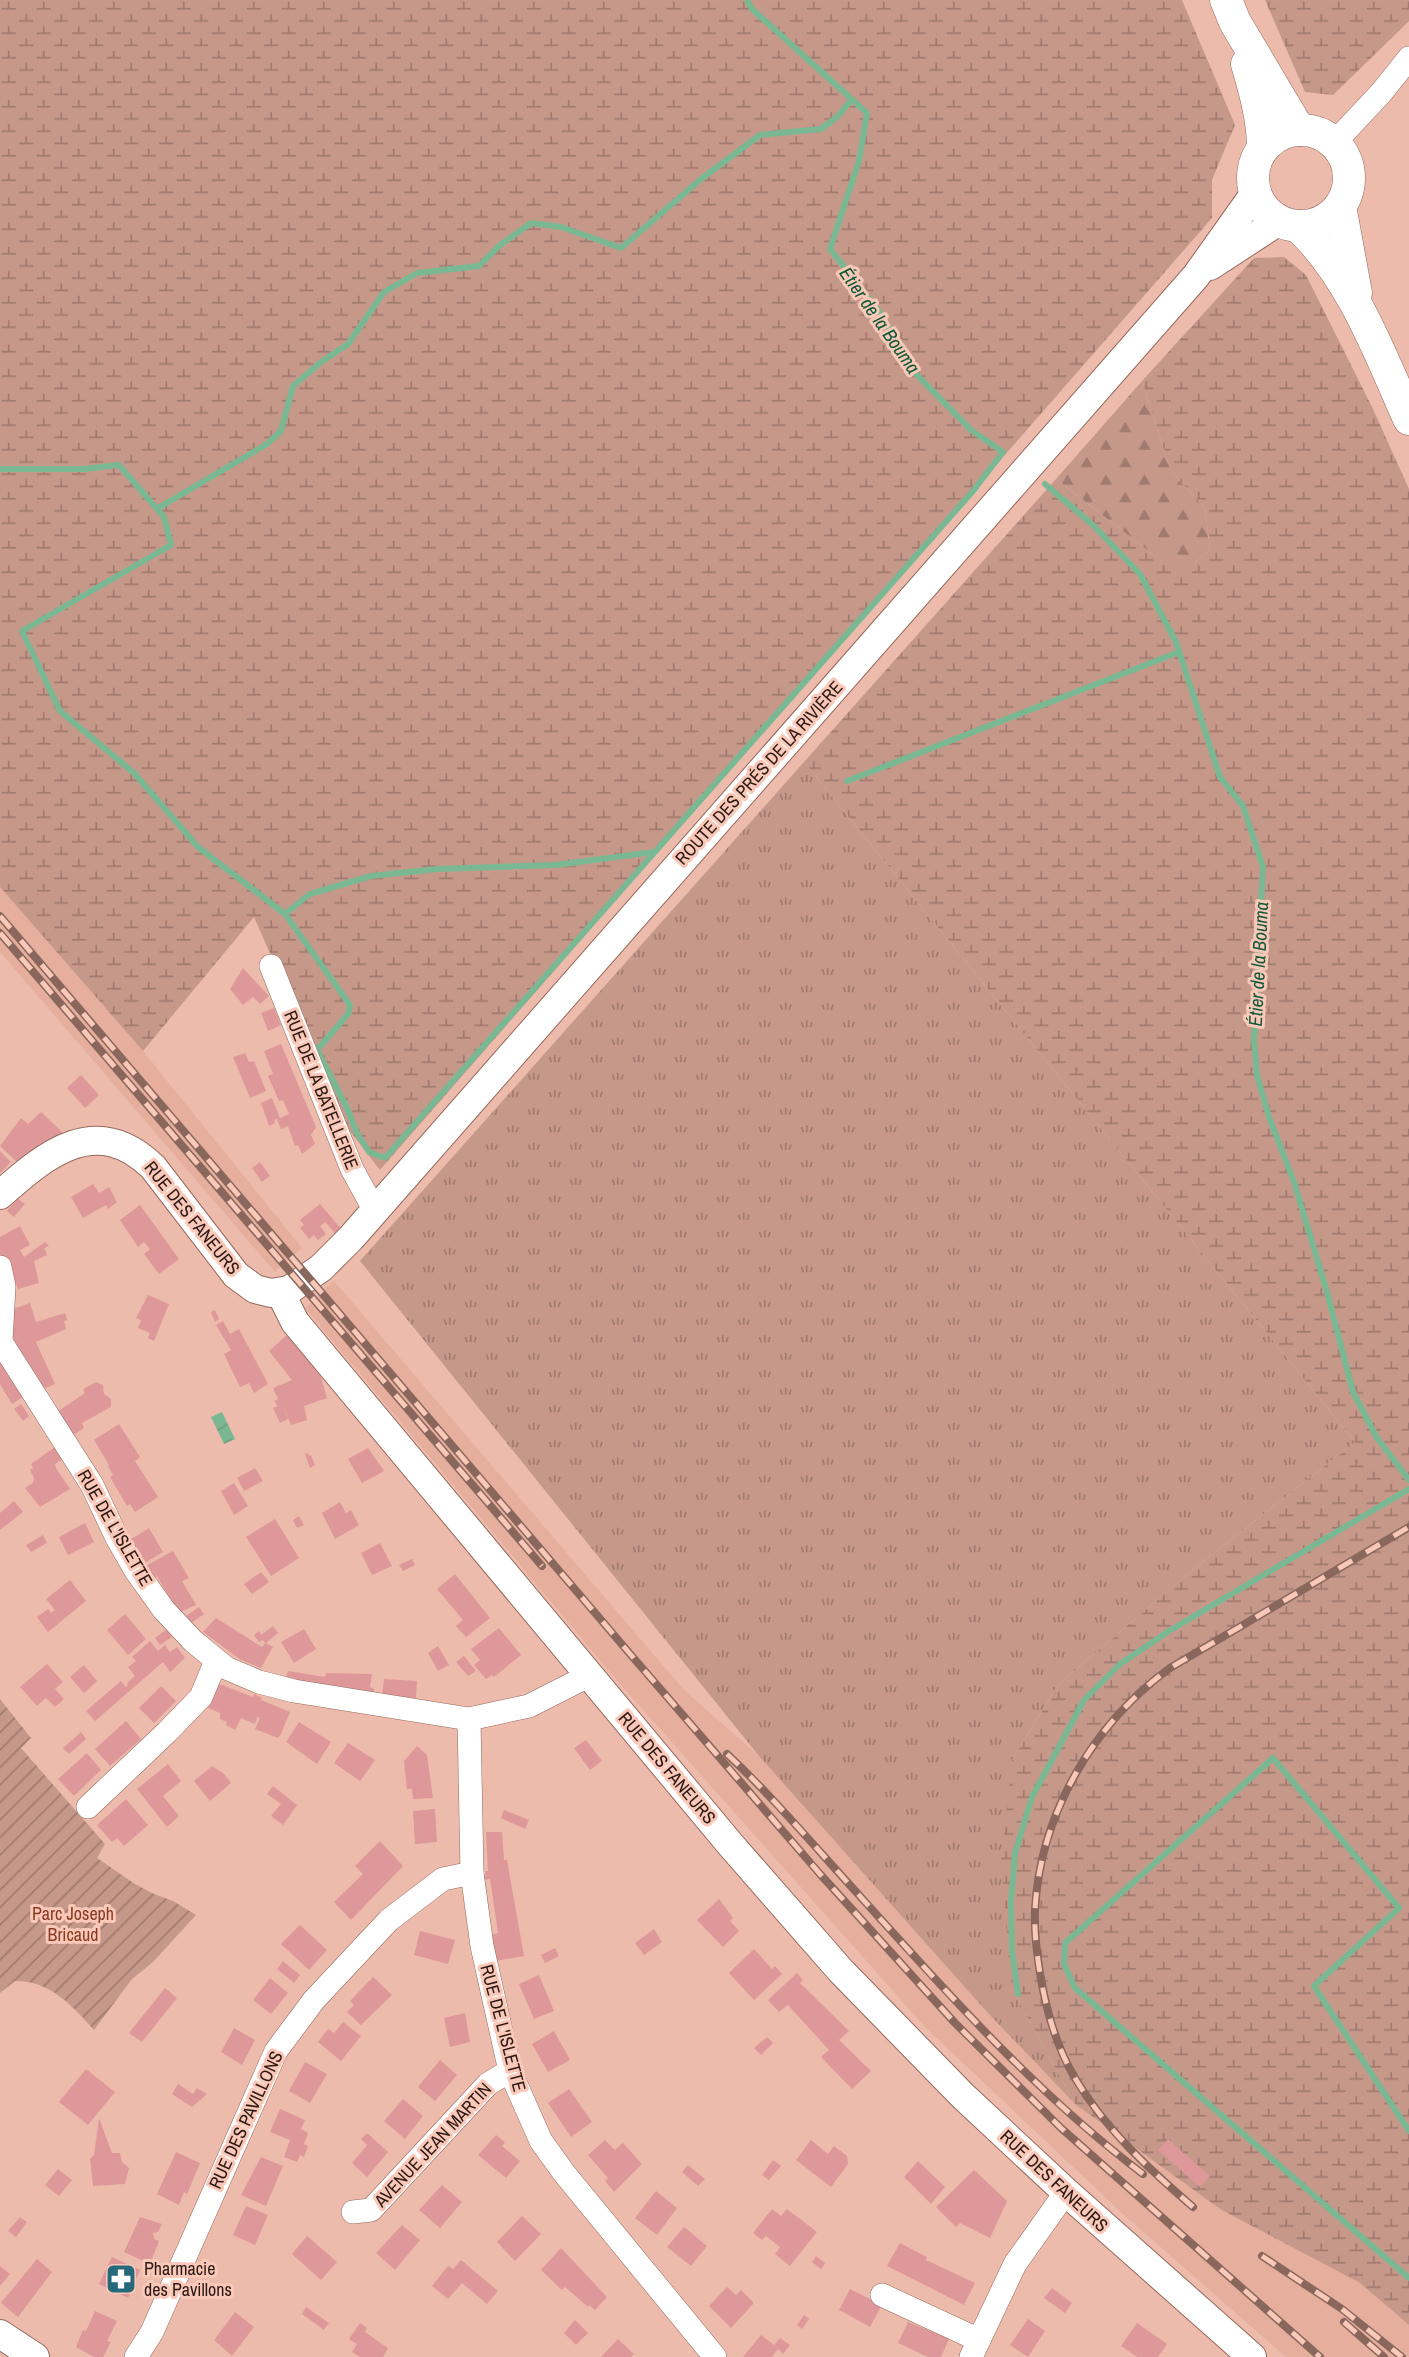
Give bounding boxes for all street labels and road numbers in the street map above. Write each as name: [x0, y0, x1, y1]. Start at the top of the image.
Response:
street label: ROUTE DES PRÉS DE LA RIVIÈRE: [669, 675, 848, 870]
street label: RUE DE LA BATELLERIE: [278, 1007, 365, 1173]
street label: RUE DES FANEURS: [139, 1156, 246, 1280]
street label: RUE DE L'ISLETTE: [72, 1465, 159, 1591]
street label: RUE DES FANEURS: [613, 1706, 722, 1829]
street label: RUE DE L'ISLETTE: [474, 1961, 532, 2094]
street label: RUE DES PAVILLONS: [203, 2047, 289, 2193]
street label: AVENUE JEAN MARTIN: [368, 2077, 497, 2213]
street label: RUE DES FANEURS: [995, 2124, 1114, 2237]

